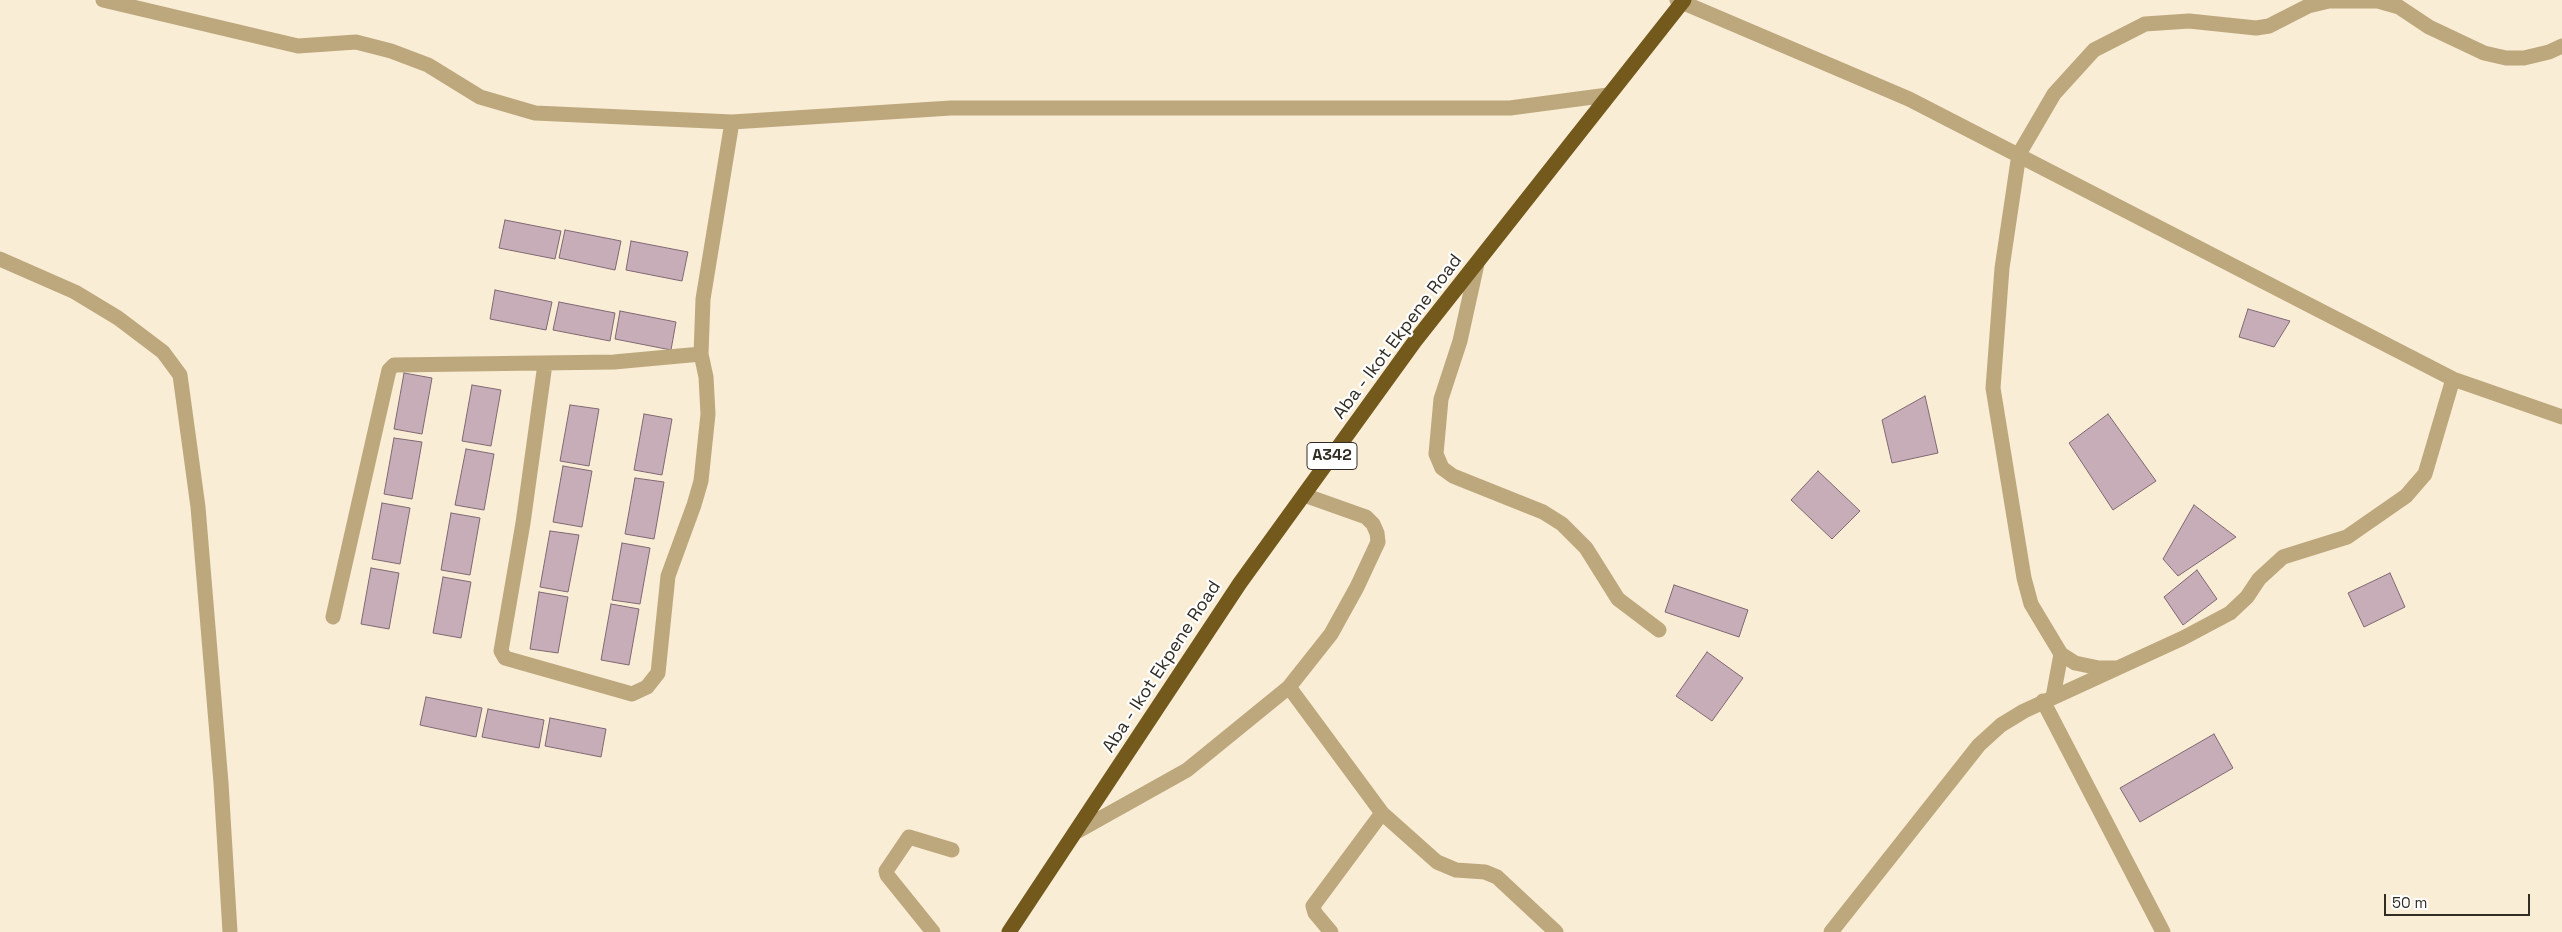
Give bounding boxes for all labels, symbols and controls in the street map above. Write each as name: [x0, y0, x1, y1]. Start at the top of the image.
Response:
street label: Aba - Ikot Ekpene Road: [1329, 250, 1467, 424]
road number: A342: [1307, 442, 1357, 470]
street label: Aba - Ikot Ekpene Road: [1098, 577, 1226, 757]
scale bar: [2387, 884, 2533, 916]
text: 50 m: [2392, 893, 2427, 912]

